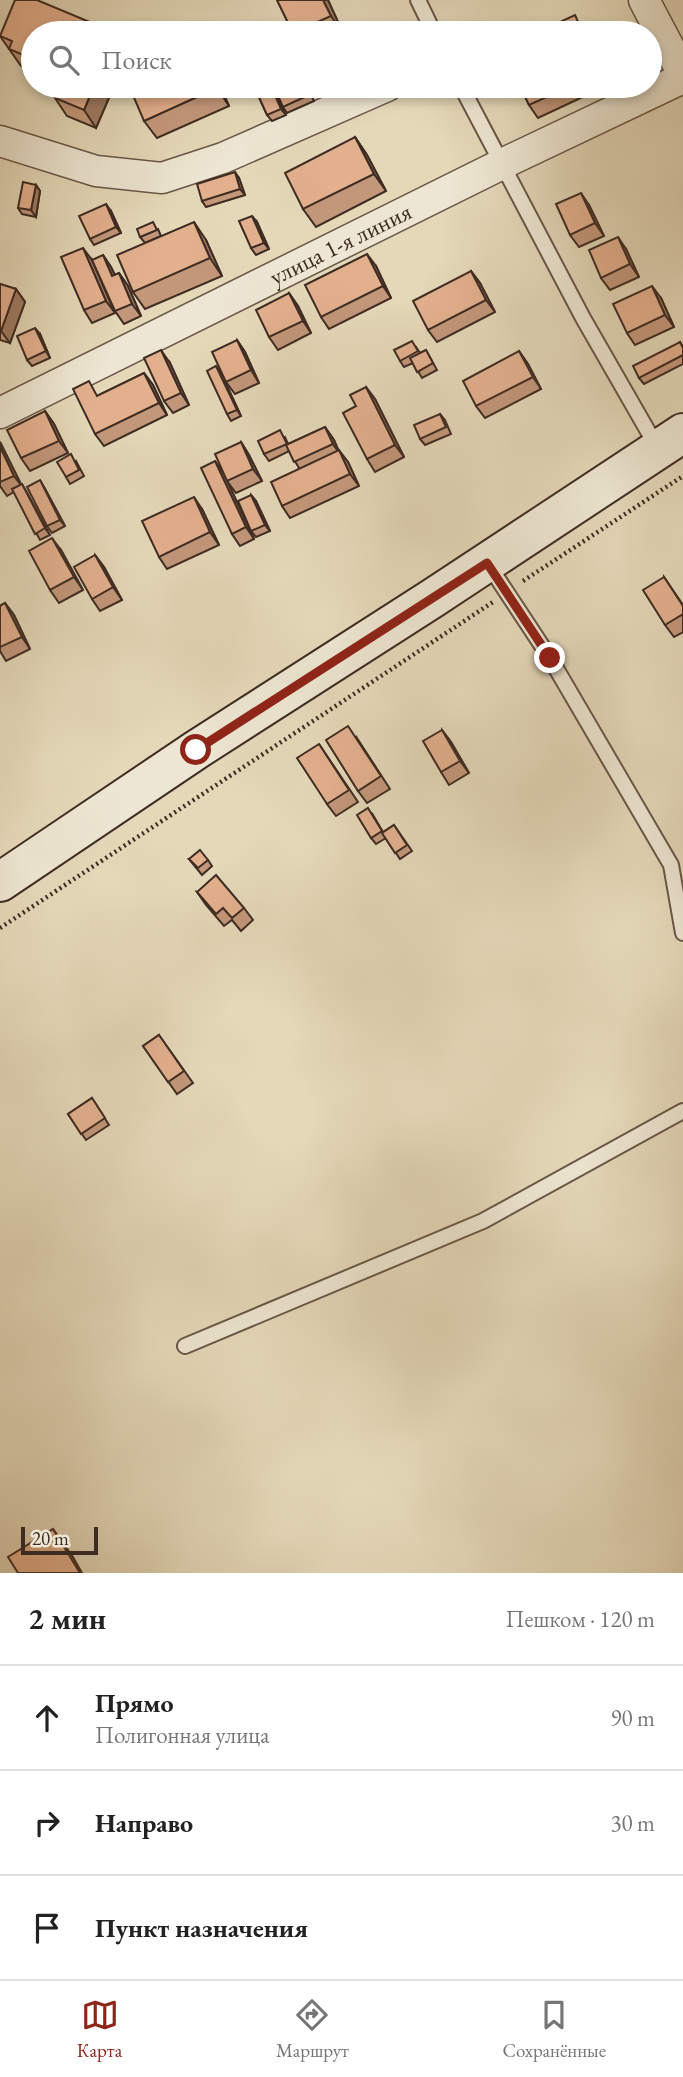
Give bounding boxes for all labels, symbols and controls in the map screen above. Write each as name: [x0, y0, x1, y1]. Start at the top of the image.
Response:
search box: [21, 21, 662, 98]
icon: search: [45, 41, 83, 79]
text: Поиск: [101, 43, 172, 77]
street label: улица 1-я линия: [264, 195, 417, 292]
route end: [534, 642, 565, 673]
route start: [180, 734, 211, 765]
scale bar: [21, 1524, 98, 1556]
text: 20 m: [32, 1526, 69, 1551]
text: 2 мин: [28, 1599, 106, 1638]
text: Пешком · 120 m: [506, 1604, 655, 1634]
text: Прямо: [95, 1686, 174, 1720]
icon: ahead: [28, 1699, 66, 1737]
text: 90 m: [610, 1703, 655, 1733]
text: Полигонная улица: [95, 1720, 269, 1750]
icon: right: [28, 1804, 66, 1842]
text: Направо: [95, 1806, 193, 1840]
text: 30 m: [610, 1808, 655, 1838]
icon: arrive: [28, 1909, 66, 1947]
text: Пункт назначения: [95, 1911, 308, 1945]
tab: Карта: [77, 1996, 122, 2063]
tab: Маршрут: [276, 1996, 349, 2063]
tab: Сохранённые: [503, 1996, 606, 2063]

